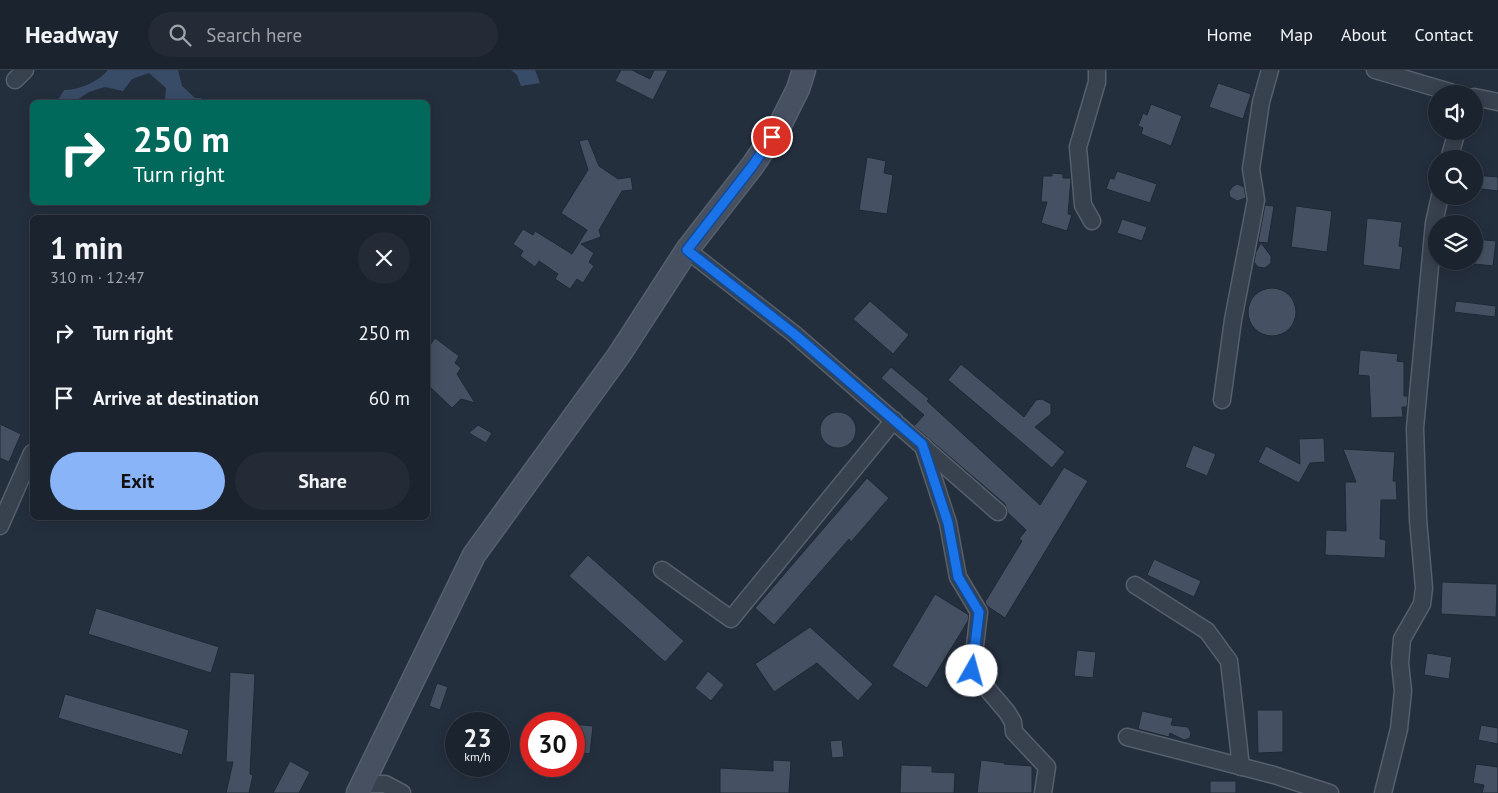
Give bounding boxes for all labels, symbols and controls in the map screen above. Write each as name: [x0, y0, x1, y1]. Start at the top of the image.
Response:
search box: [148, 12, 498, 57]
text: Headway: [25, 19, 118, 50]
icon: search: [166, 21, 194, 49]
text: Search here: [206, 23, 302, 47]
text: Home: [1206, 23, 1252, 46]
text: Map: [1280, 23, 1313, 46]
text: About: [1341, 23, 1387, 46]
text: Contact: [1415, 23, 1473, 46]
map controls: [1428, 85, 1483, 270]
button: sound: [1428, 85, 1483, 140]
text: 250 m: [133, 116, 230, 162]
pin: [751, 116, 793, 158]
icon: right: [50, 120, 115, 185]
icon: arrive: [758, 123, 786, 151]
button: search: [1428, 150, 1483, 205]
text: Turn right: [133, 160, 225, 188]
button: layers: [1428, 215, 1483, 270]
text: 1 min: [50, 228, 123, 267]
button: close: [358, 232, 410, 284]
text: 310 m · 12:47: [50, 267, 145, 287]
icon: right: [50, 319, 78, 347]
text: Turn right: [93, 321, 173, 345]
text: 250 m: [358, 321, 410, 345]
icon: arrive: [50, 384, 78, 412]
text: Arrive at destination: [93, 386, 259, 410]
text: 60 m: [369, 386, 410, 410]
button: Exit: [50, 452, 225, 510]
button: Share: [235, 452, 410, 510]
position arrow: [945, 644, 997, 696]
speed limit sign: 30: [520, 712, 585, 777]
text: 23: [463, 722, 492, 754]
text: km/h: [464, 749, 491, 764]

